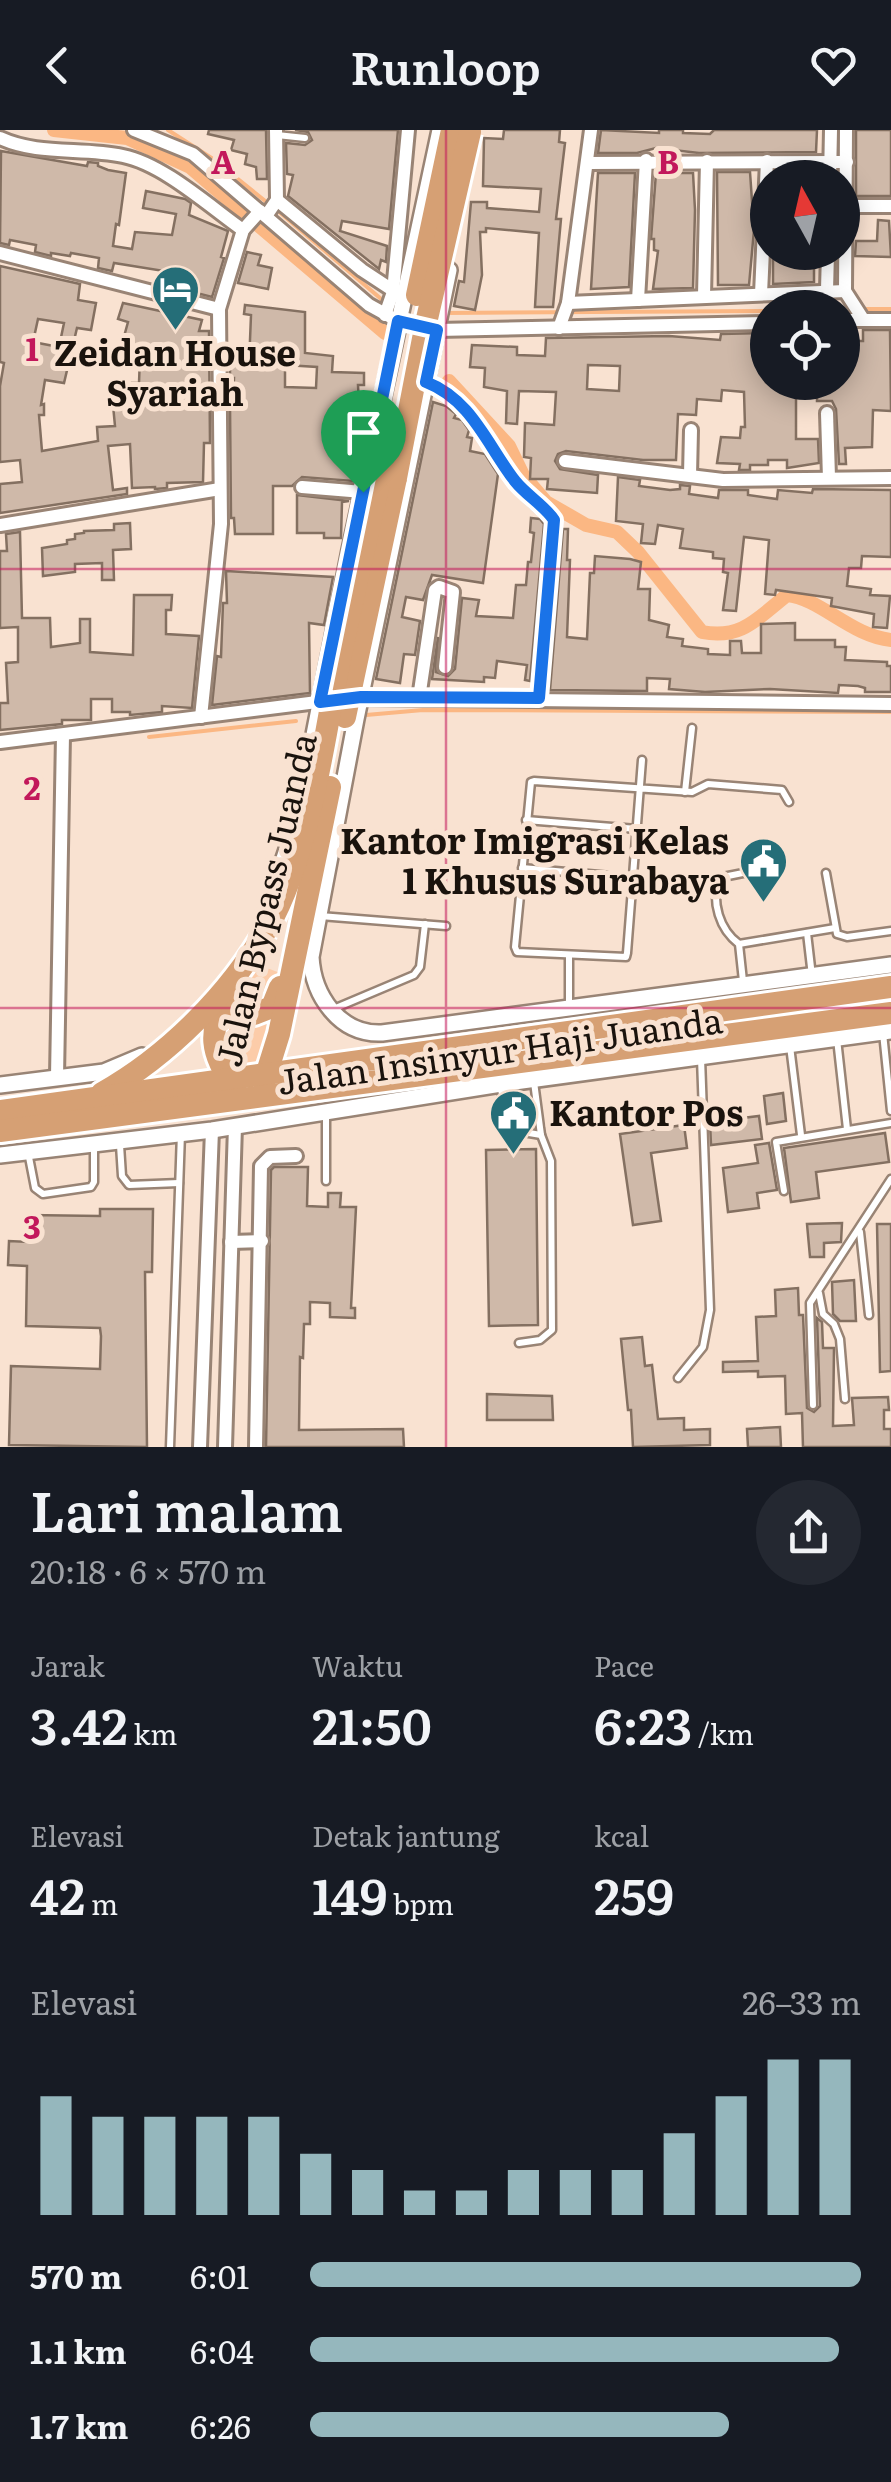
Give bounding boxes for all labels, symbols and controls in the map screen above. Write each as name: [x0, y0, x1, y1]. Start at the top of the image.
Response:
text: Runloop: [350, 32, 541, 99]
icon: back: [30, 38, 85, 93]
icon: heart: [806, 38, 861, 93]
text: A: [211, 136, 235, 184]
text: B: [657, 136, 679, 184]
north arrow: [750, 160, 860, 270]
map controls: [750, 160, 860, 400]
hotel icon: Zeidan House Syariah: [149, 264, 201, 332]
button: locate: [750, 290, 860, 400]
text: 1: [25, 323, 39, 371]
place label: Zeidan House Syariah: [54, 325, 296, 417]
pin: [321, 390, 406, 493]
icon: arrive: [336, 405, 391, 460]
street label: Jalan Bypass Juanda: [200, 727, 328, 1071]
text: 2: [23, 762, 41, 810]
place label: Kantor Imigrasi Kelas 1 Khusus Surabaya: [340, 813, 730, 905]
public building icon: Kantor Imigrasi Kelas 1 Khusus Surabaya: [738, 836, 790, 904]
street label: Jalan Insinyur Haji Juanda: [274, 992, 726, 1106]
place label: Kantor Pos: [549, 1085, 743, 1137]
public building icon: Kantor Pos: [488, 1088, 540, 1156]
text: 3: [23, 1201, 41, 1249]
text: Lari malam: [30, 1467, 343, 1549]
button: share: [756, 1480, 861, 1585]
text: 20:18 · 6 × 570 m: [30, 1546, 266, 1594]
text: Jarak: [30, 1644, 105, 1686]
text: Waktu: [312, 1644, 403, 1686]
text: Pace: [594, 1644, 654, 1686]
text: 3.42: [30, 1686, 128, 1760]
text: 21:50: [312, 1686, 432, 1760]
text: 6:23: [594, 1686, 692, 1760]
text: km: [128, 1712, 177, 1754]
text: /km: [692, 1712, 754, 1754]
text: Elevasi: [30, 1814, 124, 1856]
text: Detak jantung: [312, 1814, 500, 1856]
text: kcal: [594, 1814, 649, 1856]
text: 42: [30, 1856, 85, 1930]
text: 149: [312, 1856, 387, 1930]
text: 259: [594, 1856, 674, 1930]
text: m: [85, 1882, 118, 1924]
text: bpm: [387, 1882, 454, 1924]
text: Elevasi: [30, 1977, 137, 2025]
text: 26–33 m: [742, 1977, 861, 2025]
text: 570 m: [30, 2251, 122, 2299]
text: 6:01: [190, 2251, 249, 2299]
text: 1.1 km: [30, 2326, 127, 2374]
text: 6:04: [190, 2326, 254, 2374]
text: 1.7 km: [30, 2401, 128, 2449]
text: 6:26: [190, 2401, 251, 2449]

